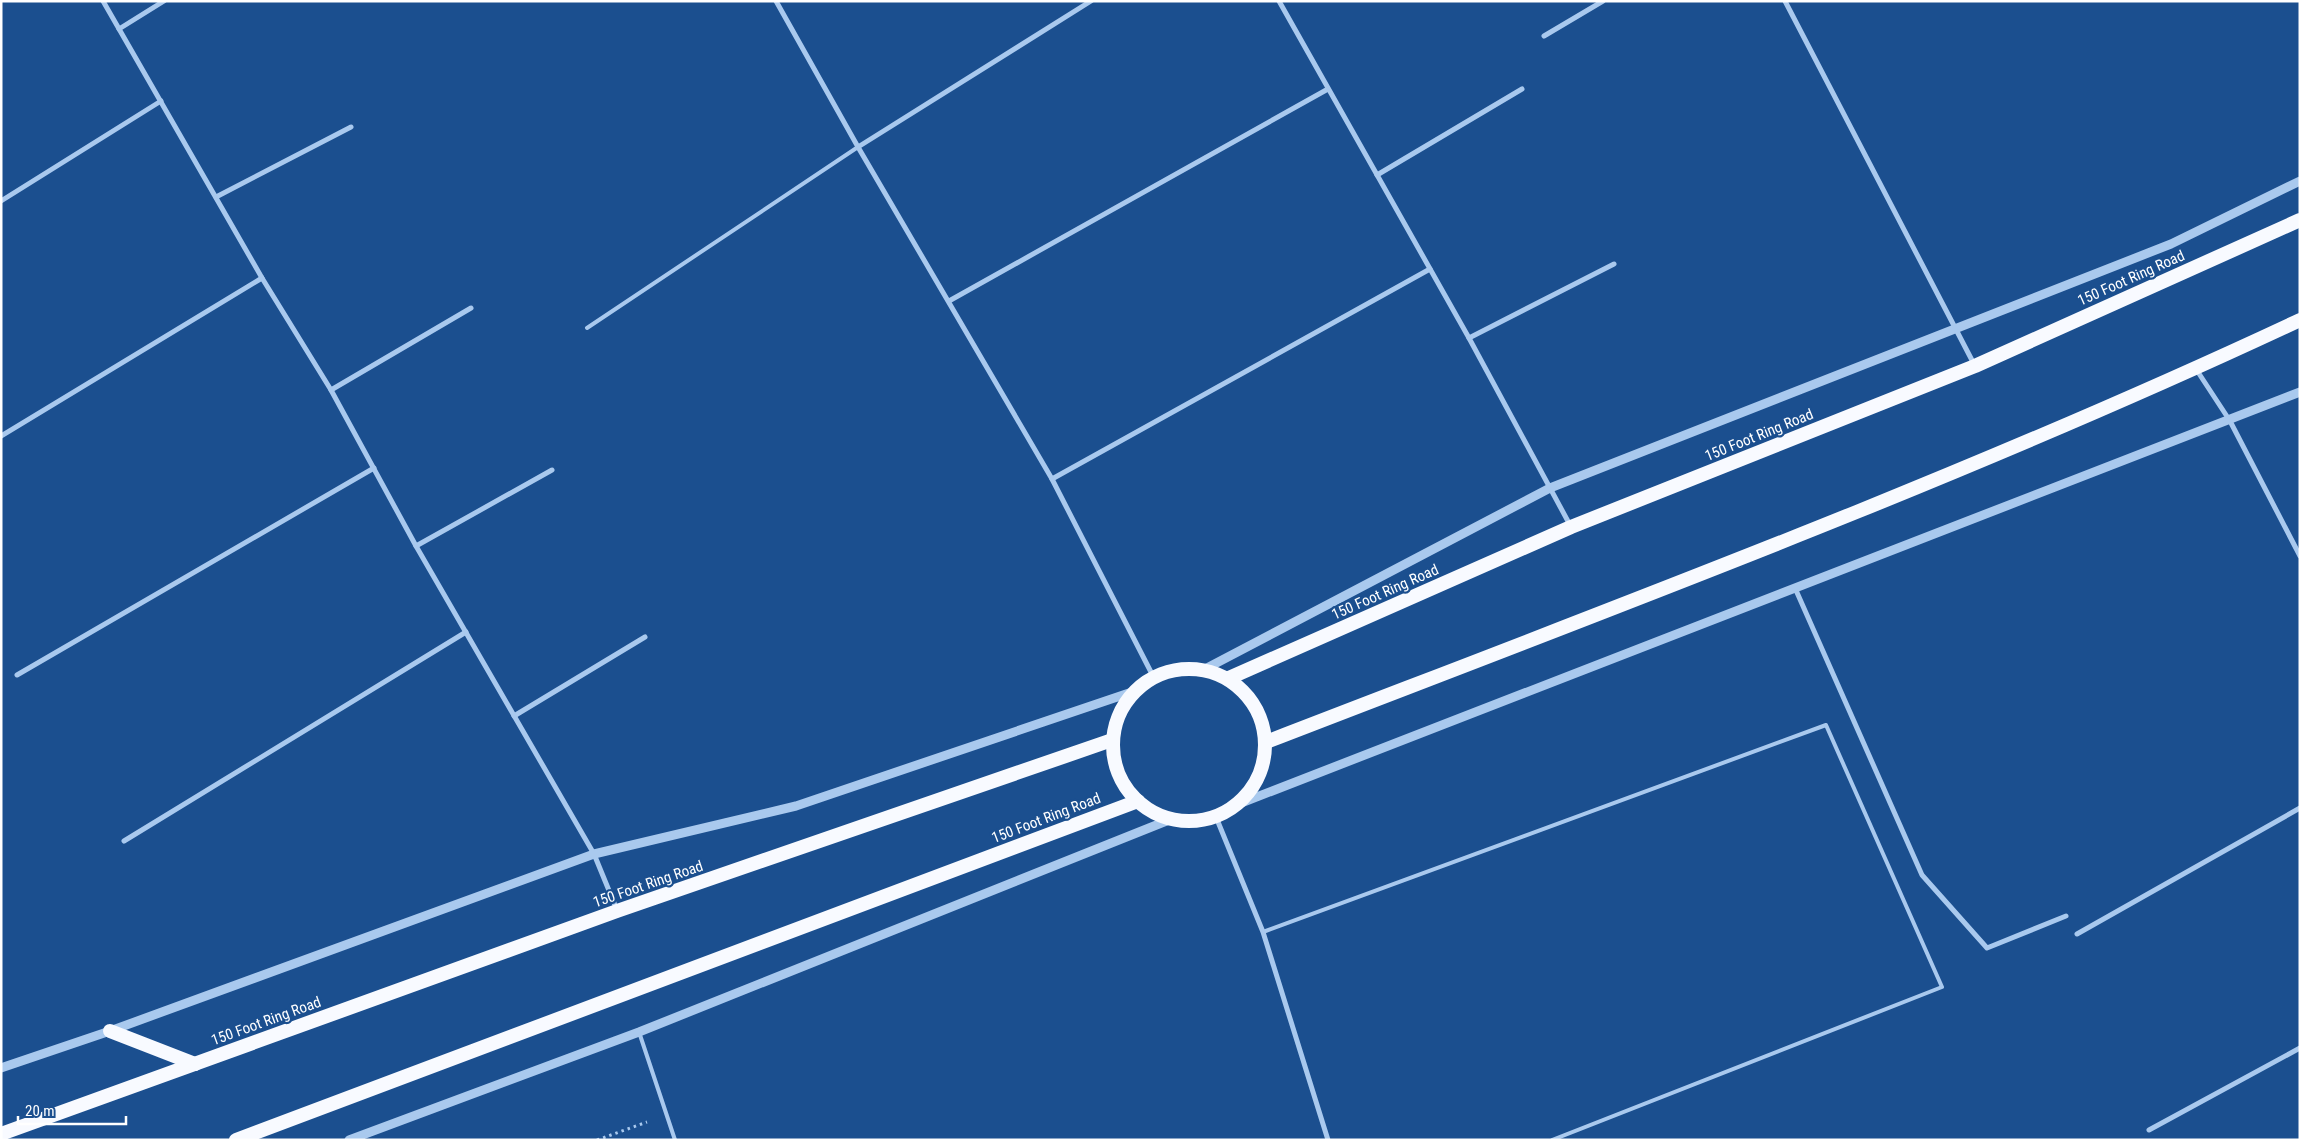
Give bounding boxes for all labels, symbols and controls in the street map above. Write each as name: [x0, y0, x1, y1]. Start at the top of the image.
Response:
street label: 150 Foot Ring Road: [2075, 246, 2187, 310]
street label: 150 Foot Ring Road: [1702, 405, 1816, 465]
street label: 150 Foot Ring Road: [1329, 560, 1441, 624]
street label: 150 Foot Ring Road: [989, 789, 1103, 847]
street label: 150 Foot Ring Road: [591, 857, 705, 911]
street label: 150 Foot Ring Road: [209, 993, 323, 1049]
scale bar: [18, 1094, 125, 1126]
text: 20 m: [25, 1102, 55, 1120]

